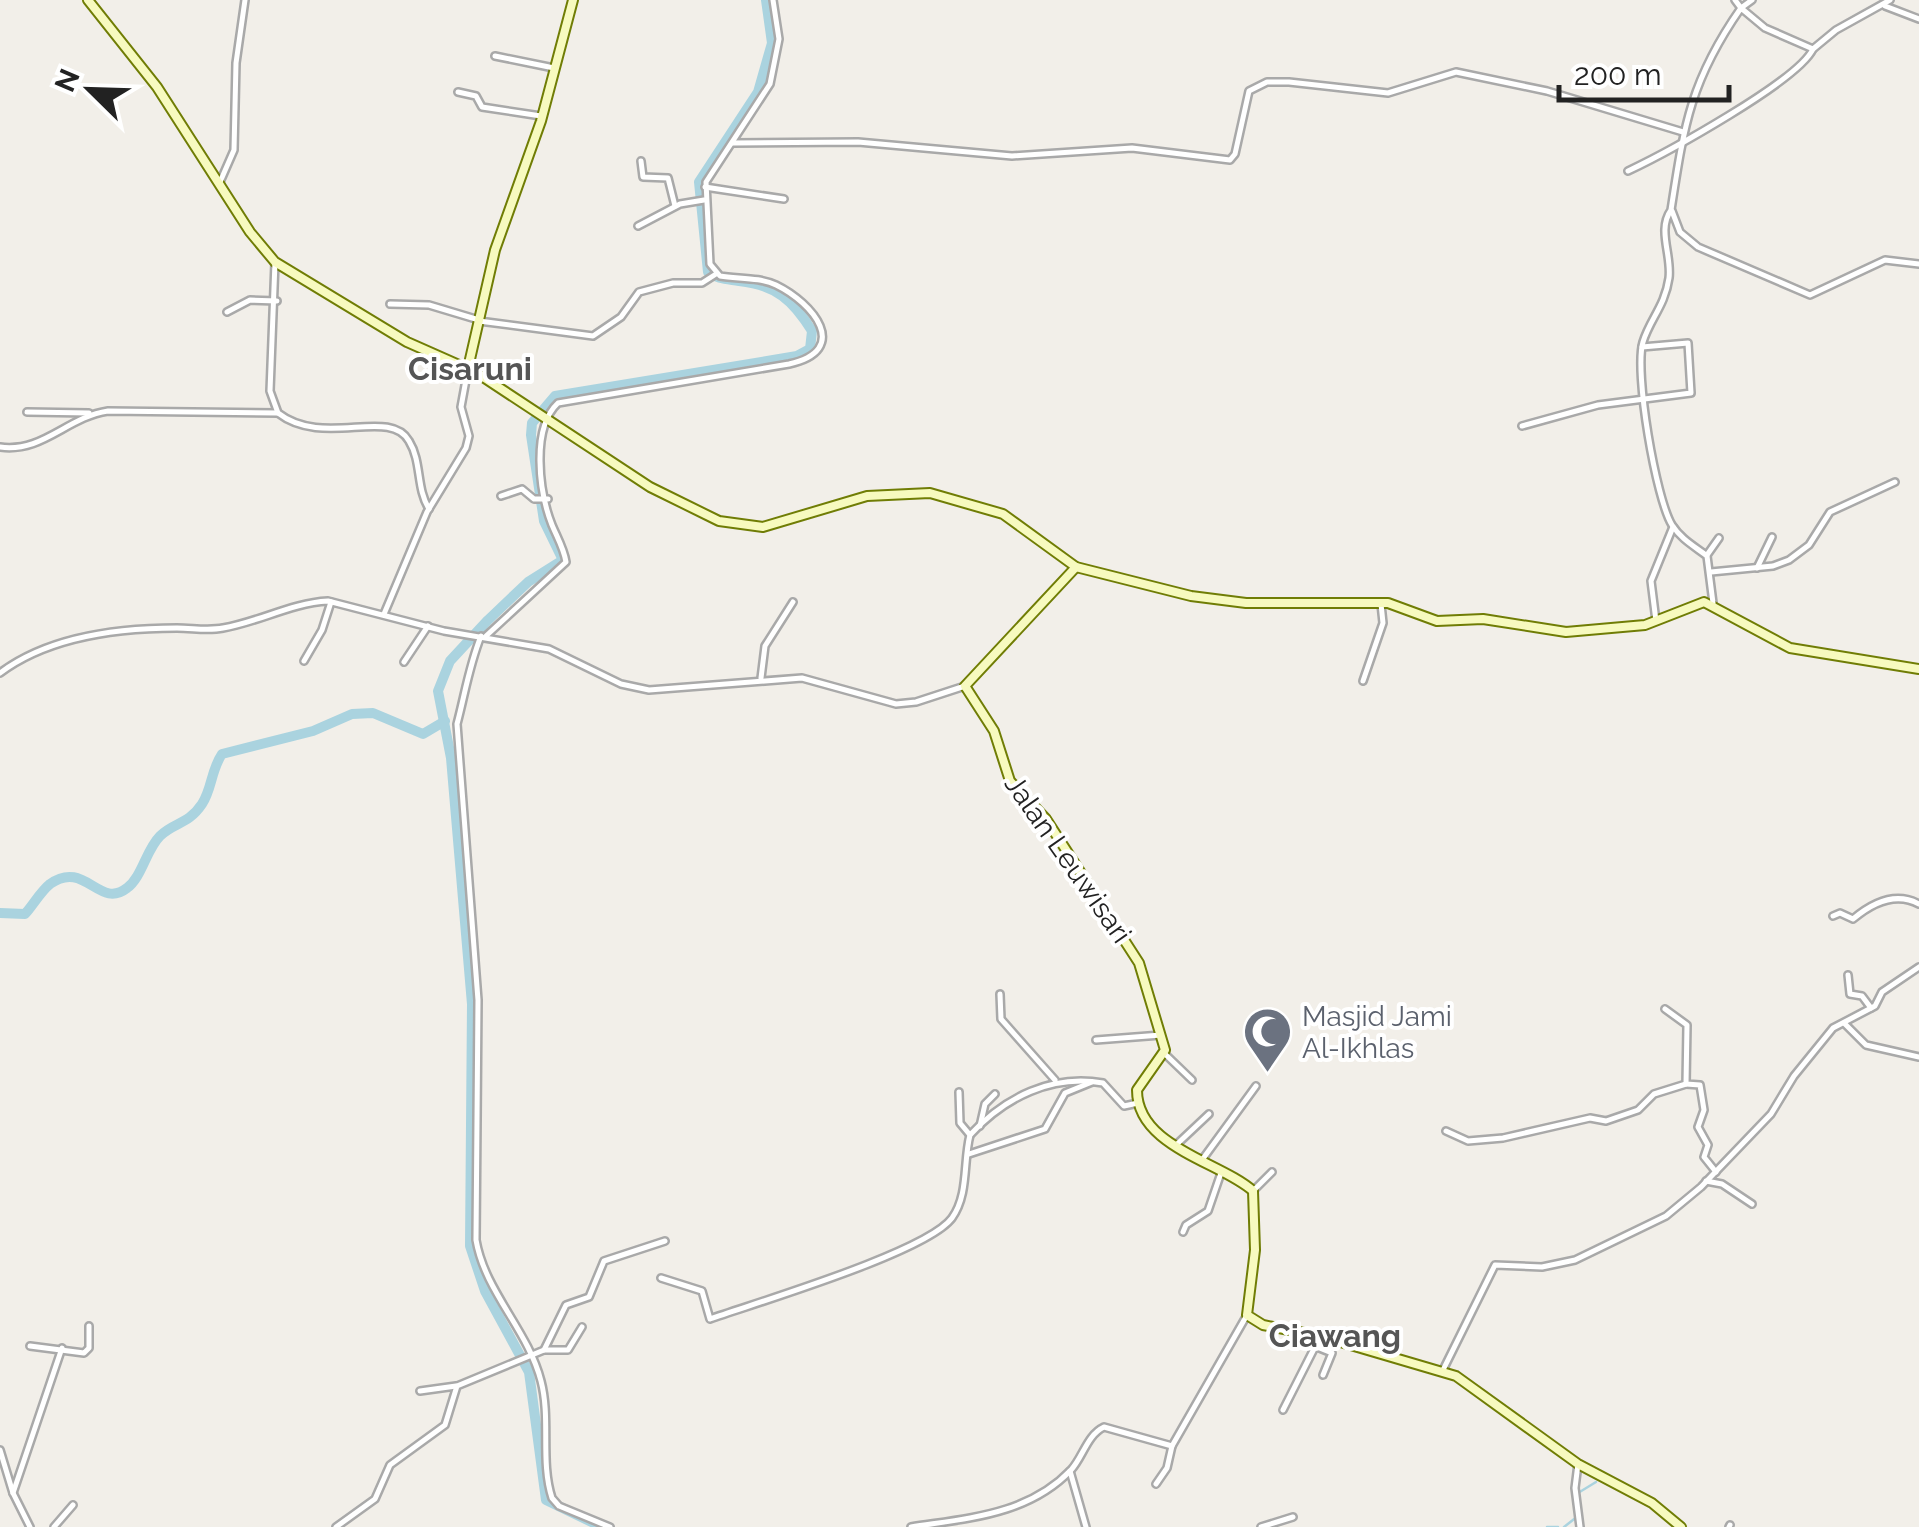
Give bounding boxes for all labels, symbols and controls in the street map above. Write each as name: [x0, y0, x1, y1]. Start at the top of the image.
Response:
north arrow: [40, 40, 140, 140]
scale bar: [1559, 40, 1729, 102]
text: 200 m: [1574, 57, 1662, 92]
text: N: [48, 64, 87, 97]
district label: Cisaruni: [408, 350, 532, 387]
street label: Jalan Leuwisari: [998, 769, 1138, 949]
place label: Masjid Jami Al-Ikhlas: [1302, 1000, 1452, 1065]
mosque icon: Masjid Jami Al-Ikhlas: [1241, 1006, 1293, 1074]
district label: Ciawang: [1269, 1317, 1401, 1354]

